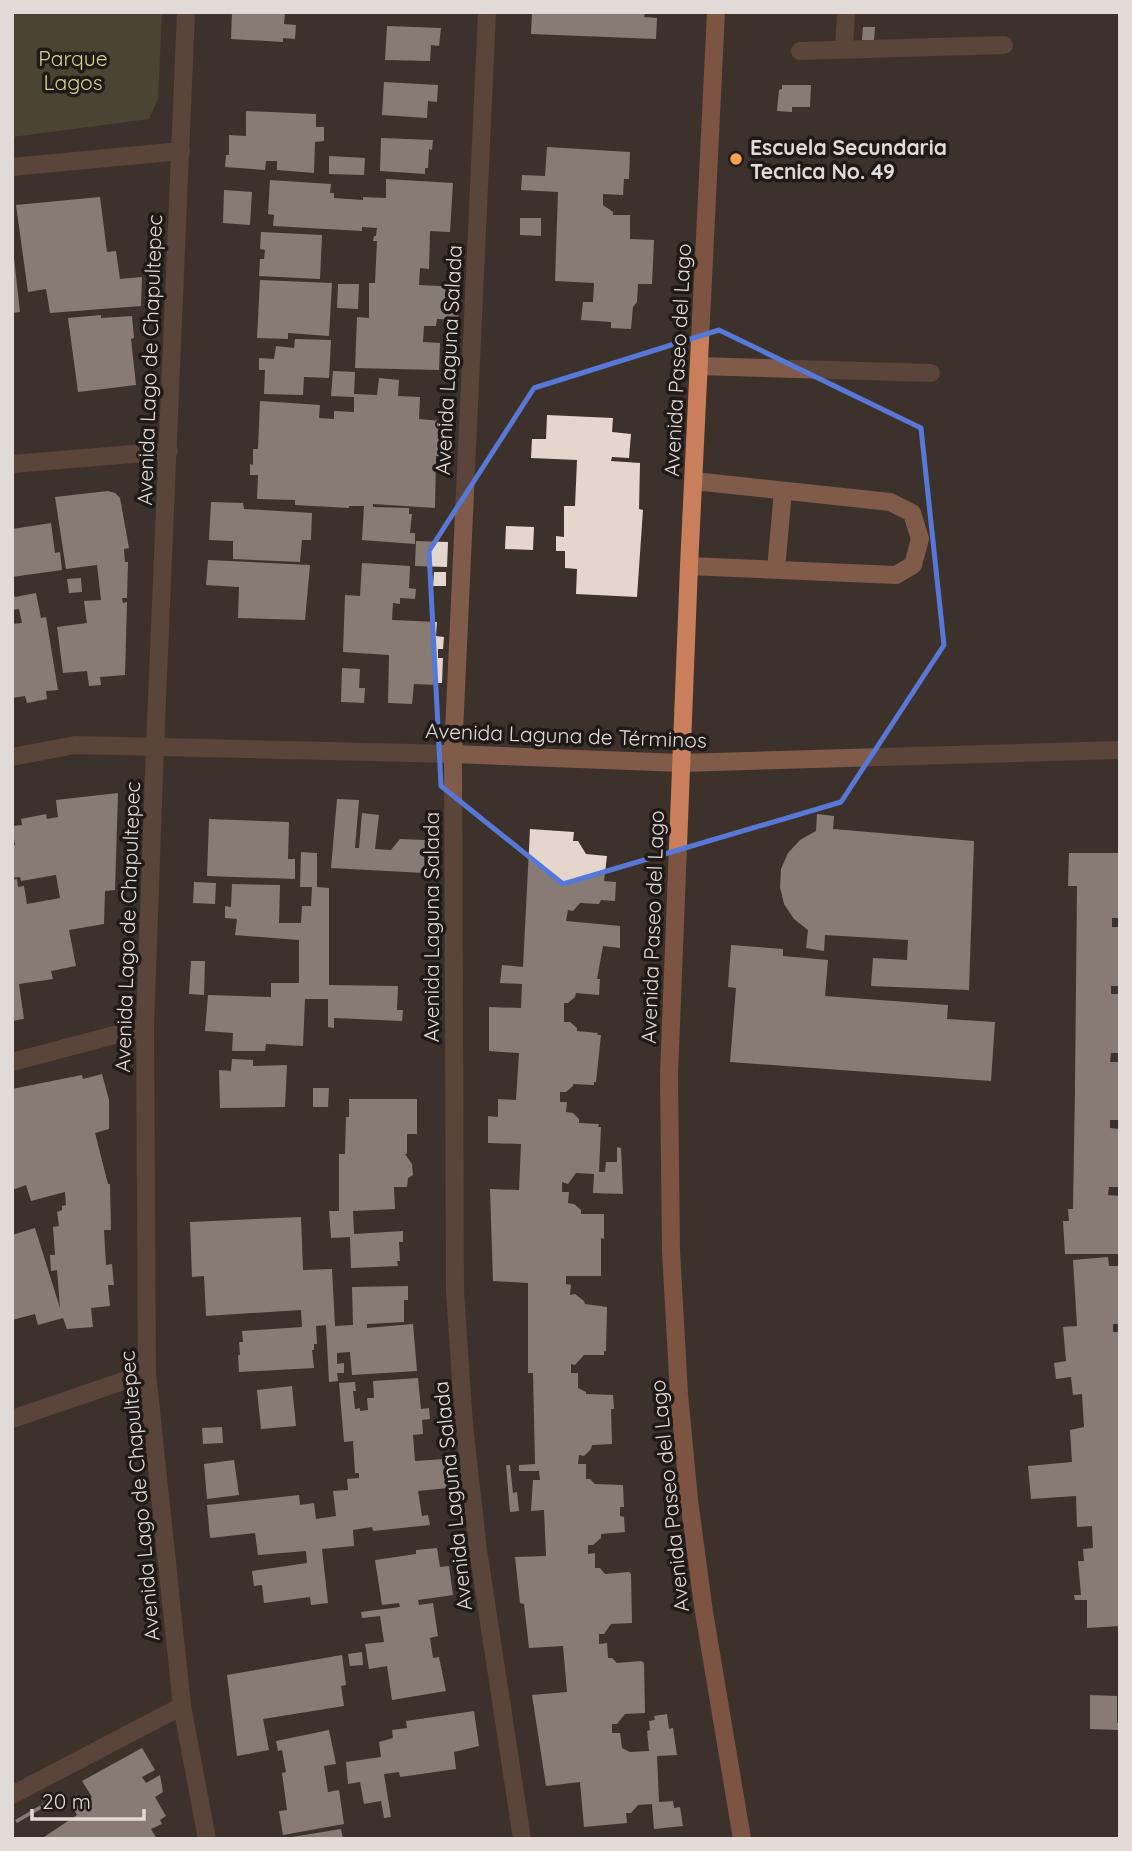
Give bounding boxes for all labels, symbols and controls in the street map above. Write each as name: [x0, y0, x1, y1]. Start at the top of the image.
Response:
park label: Parque Lagos: [38, 45, 108, 95]
place label: Escuela Secundaria Tecnica No. 49: [750, 134, 947, 184]
marker: Escuela Secundaria Tecnica No. 49: [728, 151, 744, 167]
street label: Avenida Lago de Chapultepec: [131, 214, 167, 506]
street label: Avenida Paseo del Lago: [658, 243, 696, 477]
street label: Avenida Laguna Salada: [429, 244, 467, 476]
street label: Avenida Laguna de Términos: [425, 717, 707, 753]
street label: Avenida Lago de Chapultepec: [109, 781, 145, 1073]
street label: Avenida Paseo del Lago: [635, 810, 669, 1044]
street label: Avenida Laguna Salada: [418, 812, 444, 1042]
street label: Avenida Lago de Chapultepec: [113, 1350, 165, 1642]
street label: Avenida Paseo del Lago: [644, 1379, 694, 1613]
street label: Avenida Laguna Salada: [427, 1380, 477, 1612]
scale bar: [32, 1778, 144, 1822]
text: 20 m: [42, 1788, 91, 1814]

